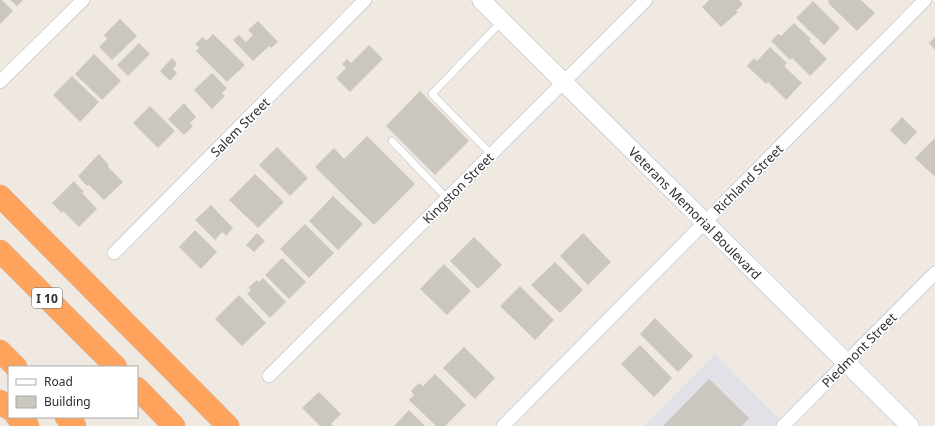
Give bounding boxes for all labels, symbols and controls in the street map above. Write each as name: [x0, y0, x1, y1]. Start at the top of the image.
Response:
street label: Salem Street: [206, 93, 274, 161]
street label: Richland Street: [709, 140, 787, 218]
street label: Veterans Memorial Boulevard: [625, 143, 765, 283]
street label: Kingston Street: [418, 148, 498, 228]
road number: I 10: [32, 288, 62, 308]
street label: Piedmont Street: [818, 308, 901, 391]
legend: [8, 366, 138, 418]
text: Road: [44, 373, 73, 390]
text: Building: [44, 393, 91, 410]

